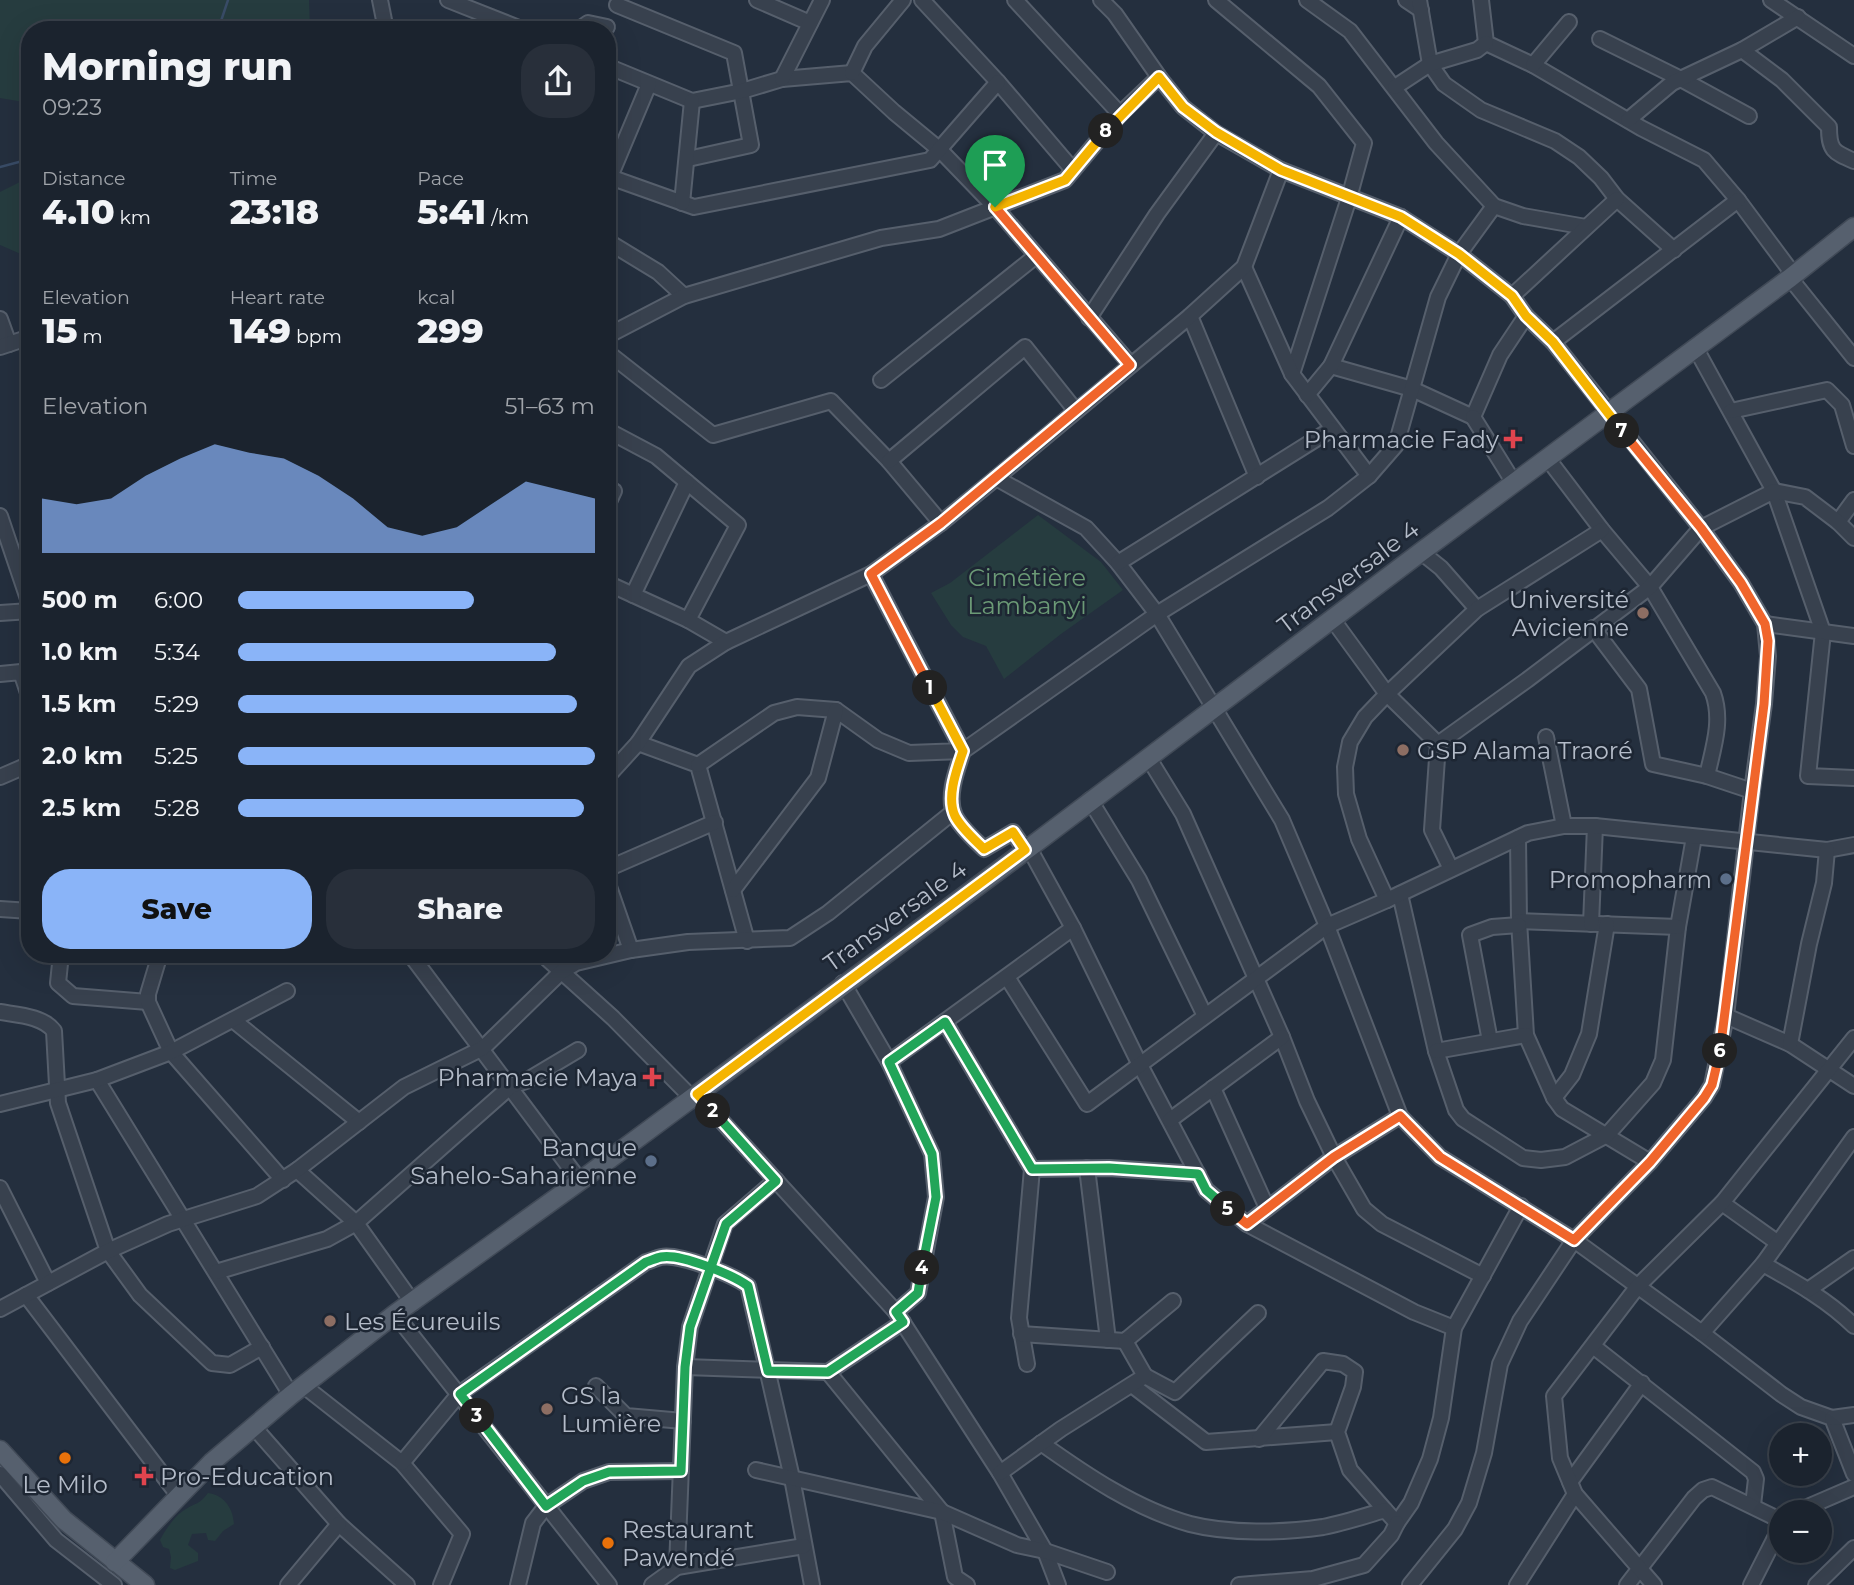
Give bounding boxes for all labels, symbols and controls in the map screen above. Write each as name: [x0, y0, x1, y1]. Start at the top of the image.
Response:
text: Morning run: [42, 43, 293, 90]
button: share: [521, 44, 595, 118]
text: 09:23: [42, 93, 102, 121]
pin: 8: [1088, 114, 1124, 148]
text: 8: [1099, 119, 1112, 142]
pin: [965, 135, 1025, 207]
icon: arrive: [976, 146, 1014, 184]
text: Distance: [42, 167, 125, 190]
text: Time: [230, 167, 277, 190]
text: Pace: [417, 167, 464, 190]
text: 4.10: [42, 190, 115, 233]
text: 23:18: [230, 190, 319, 233]
text: 5:41: [417, 190, 486, 233]
text: km: [115, 206, 151, 229]
text: /km: [486, 206, 529, 229]
text: Elevation: [42, 286, 130, 309]
text: Heart rate: [230, 286, 325, 309]
text: kcal: [417, 286, 455, 309]
text: 15: [42, 309, 77, 352]
text: 149: [230, 309, 291, 352]
text: 299: [417, 309, 484, 352]
text: m: [77, 325, 103, 348]
text: bpm: [291, 325, 342, 348]
text: Elevation: [42, 392, 148, 420]
text: 51–63 m: [505, 392, 595, 420]
pin: 7: [1604, 414, 1640, 448]
text: 7: [1616, 419, 1627, 442]
place label: Pharmacie Fady: [1304, 425, 1499, 454]
marker: Pharmacie Fady: [1505, 431, 1521, 447]
street label: Transversale 4: [1272, 514, 1425, 640]
park label: Cimétière Lambanyi: [967, 563, 1087, 620]
place label: Université Avicienne: [1509, 585, 1629, 642]
text: 500 m: [42, 586, 118, 614]
text: 6:00: [154, 586, 203, 614]
marker: Université Avicienne: [1635, 605, 1651, 621]
text: 1.0 km: [42, 638, 118, 666]
text: 5:34: [154, 638, 200, 666]
pin: 1: [912, 670, 948, 706]
text: 1: [926, 676, 933, 699]
text: 1.5 km: [42, 690, 116, 718]
text: 5:29: [154, 690, 199, 718]
place label: GSP Alama Traoré: [1417, 736, 1633, 765]
text: 2.0 km: [42, 742, 123, 770]
text: 5:25: [154, 742, 198, 770]
marker: GSP Alama Traoré: [1395, 742, 1411, 758]
text: 2.5 km: [42, 794, 121, 822]
text: 5:28: [154, 794, 200, 822]
street label: Transversale 4: [818, 854, 972, 978]
place label: Promopharm: [1549, 865, 1712, 894]
button: Save: [42, 869, 312, 949]
button: Share: [326, 869, 595, 949]
marker: Promopharm: [1718, 871, 1734, 887]
pin: 6: [1702, 1034, 1738, 1068]
text: 6: [1713, 1039, 1726, 1062]
place label: Pharmacie Maya: [437, 1063, 638, 1092]
marker: Pharmacie Maya: [644, 1069, 660, 1085]
pin: 2: [696, 1094, 730, 1128]
text: 2: [707, 1099, 718, 1122]
place label: Banque Sahelo-Saharienne: [410, 1133, 637, 1190]
marker: Banque Sahelo-Saharienne: [643, 1153, 659, 1169]
pin: 5: [1210, 1192, 1246, 1226]
text: 5: [1222, 1197, 1233, 1220]
pin: 4: [904, 1250, 940, 1286]
text: 4: [915, 1256, 928, 1279]
place label: Les Écureuils: [344, 1307, 501, 1336]
marker: Les Écureuils: [322, 1313, 338, 1329]
place label: GS la Lumière: [561, 1381, 661, 1438]
pin: 3: [460, 1398, 494, 1434]
marker: GS la Lumière: [539, 1401, 555, 1417]
text: 3: [471, 1404, 482, 1427]
map controls: [1769, 1423, 1832, 1563]
button: +: [1769, 1423, 1832, 1486]
marker: Le Milo: [57, 1450, 73, 1466]
place label: Pro-Education: [160, 1462, 334, 1491]
marker: Pro-Education: [134, 1466, 154, 1486]
place label: Le Milo: [22, 1470, 108, 1499]
button: −: [1769, 1500, 1832, 1563]
place label: Restaurant Pawendé: [622, 1515, 754, 1572]
marker: Restaurant Pawendé: [600, 1535, 616, 1551]

